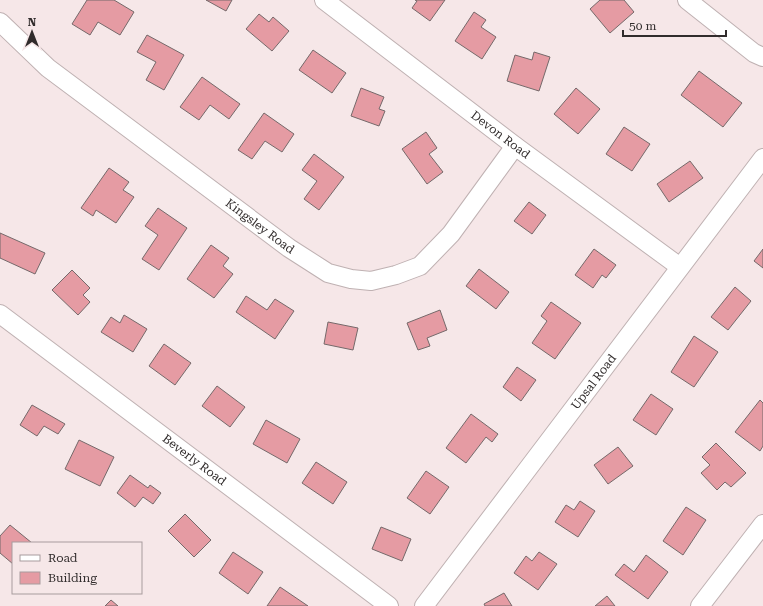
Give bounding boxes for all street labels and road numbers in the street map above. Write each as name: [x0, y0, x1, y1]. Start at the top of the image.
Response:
street label: Devon Road: [468, 108, 533, 162]
street label: Kingsley Road: [223, 196, 297, 257]
street label: Upsal Road: [568, 351, 619, 412]
street label: Beverly Road: [160, 431, 229, 489]

